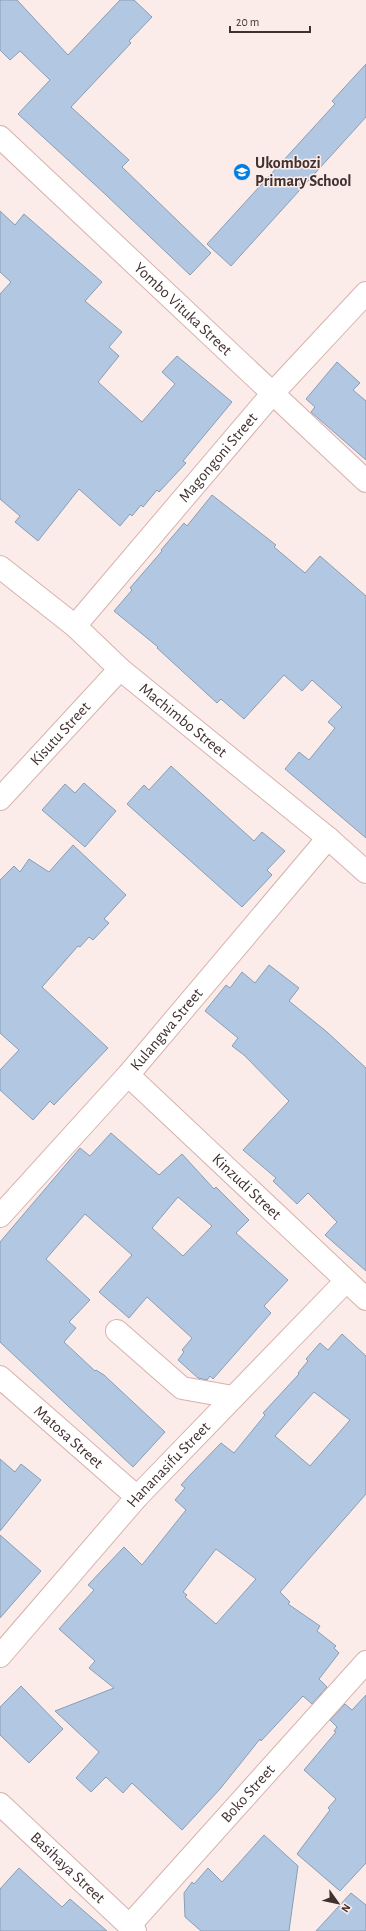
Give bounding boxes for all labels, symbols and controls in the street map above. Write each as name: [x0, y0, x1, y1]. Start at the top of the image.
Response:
scale bar: [230, 8, 310, 34]
text: 20 m: [236, 16, 259, 28]
place label: Ukombozi Primary School: [255, 155, 352, 190]
school or university icon: Ukombozi Primary School: [232, 162, 252, 182]
street label: Yombo Vituka Street: [131, 259, 235, 358]
street label: Magongoni Street: [176, 410, 260, 505]
street label: Machimbo Street: [136, 680, 230, 760]
street label: Kisutu Street: [27, 699, 94, 769]
street label: Kulangwa Street: [127, 985, 205, 1074]
street label: Kinzudi Street: [209, 1151, 284, 1223]
street label: Matosa Street: [31, 1403, 106, 1471]
street label: Hananasifu Street: [124, 1419, 213, 1511]
street label: Boko Street: [218, 1762, 278, 1826]
street label: Basihaya Street: [27, 1829, 108, 1906]
north arrow: [318, 1883, 358, 1923]
text: N: [339, 1902, 353, 1914]

